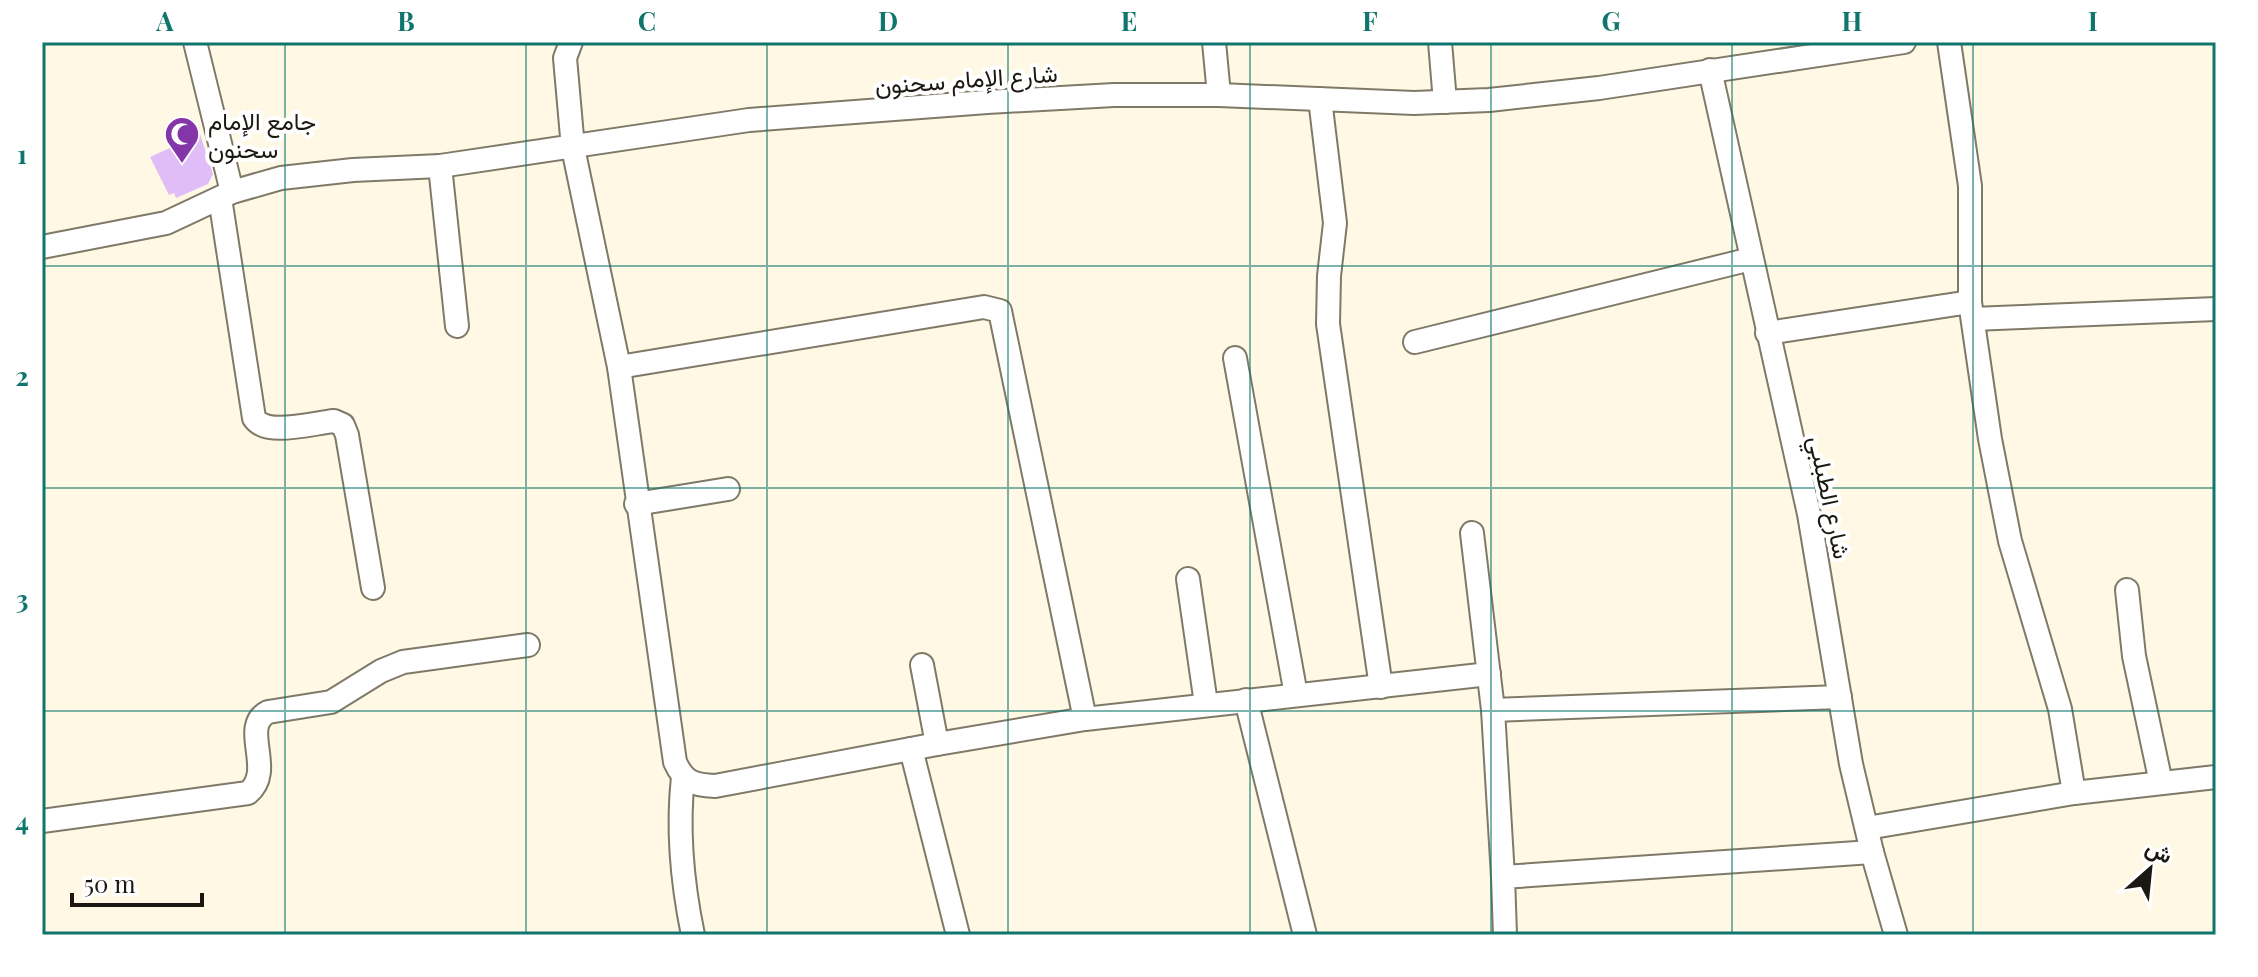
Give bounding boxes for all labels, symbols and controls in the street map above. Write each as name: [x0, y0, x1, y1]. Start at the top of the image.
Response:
text: A: [155, 3, 174, 38]
text: B: [397, 3, 415, 38]
text: C: [638, 3, 656, 38]
text: D: [878, 3, 898, 38]
text: E: [1121, 3, 1137, 38]
text: F: [1362, 3, 1378, 38]
text: G: [1601, 3, 1621, 38]
text: H: [1842, 3, 1862, 38]
text: I: [2088, 3, 2098, 38]
street label: شارع الإمام سحنون: [874, 56, 1059, 102]
place label: جامع الإمام سحنون: [208, 104, 316, 165]
mosque icon: جامع الإمام سحنون: [163, 115, 201, 165]
text: 1: [17, 136, 27, 171]
text: 2: [15, 358, 29, 393]
street label: شارع الطبلبي: [1797, 433, 1860, 563]
text: 3: [16, 581, 28, 616]
text: 4: [15, 803, 29, 838]
north arrow: [2110, 829, 2190, 909]
text: ش: [2141, 831, 2178, 870]
scale bar: [72, 857, 202, 907]
text: 50 m: [84, 867, 136, 899]

